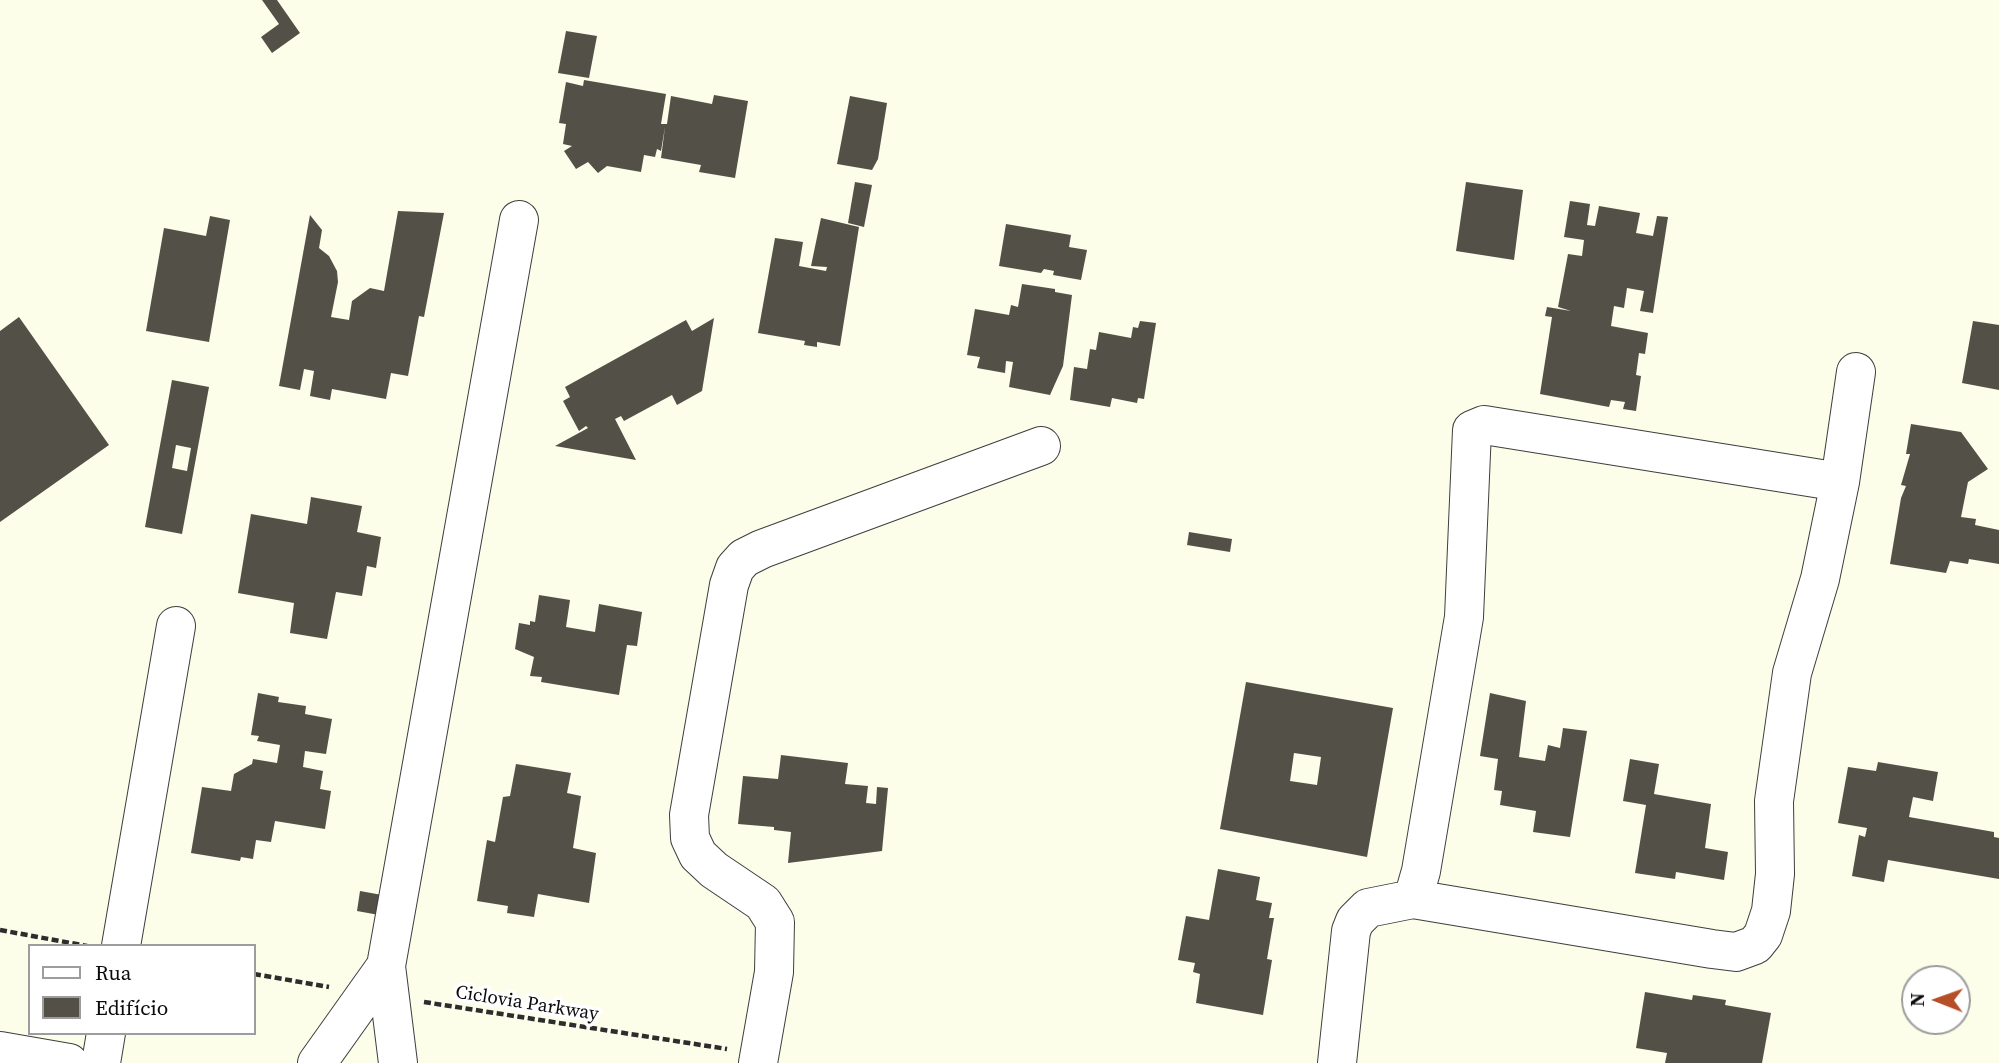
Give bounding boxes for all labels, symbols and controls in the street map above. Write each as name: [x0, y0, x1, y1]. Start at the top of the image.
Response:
legend: [28, 944, 256, 1035]
text: Rua: [95, 958, 131, 987]
north arrow: [1901, 965, 1971, 1035]
street label: Ciclovia Parkway: [454, 981, 600, 1027]
text: Edifício: [95, 993, 168, 1022]
text: N: [1904, 993, 1930, 1007]

